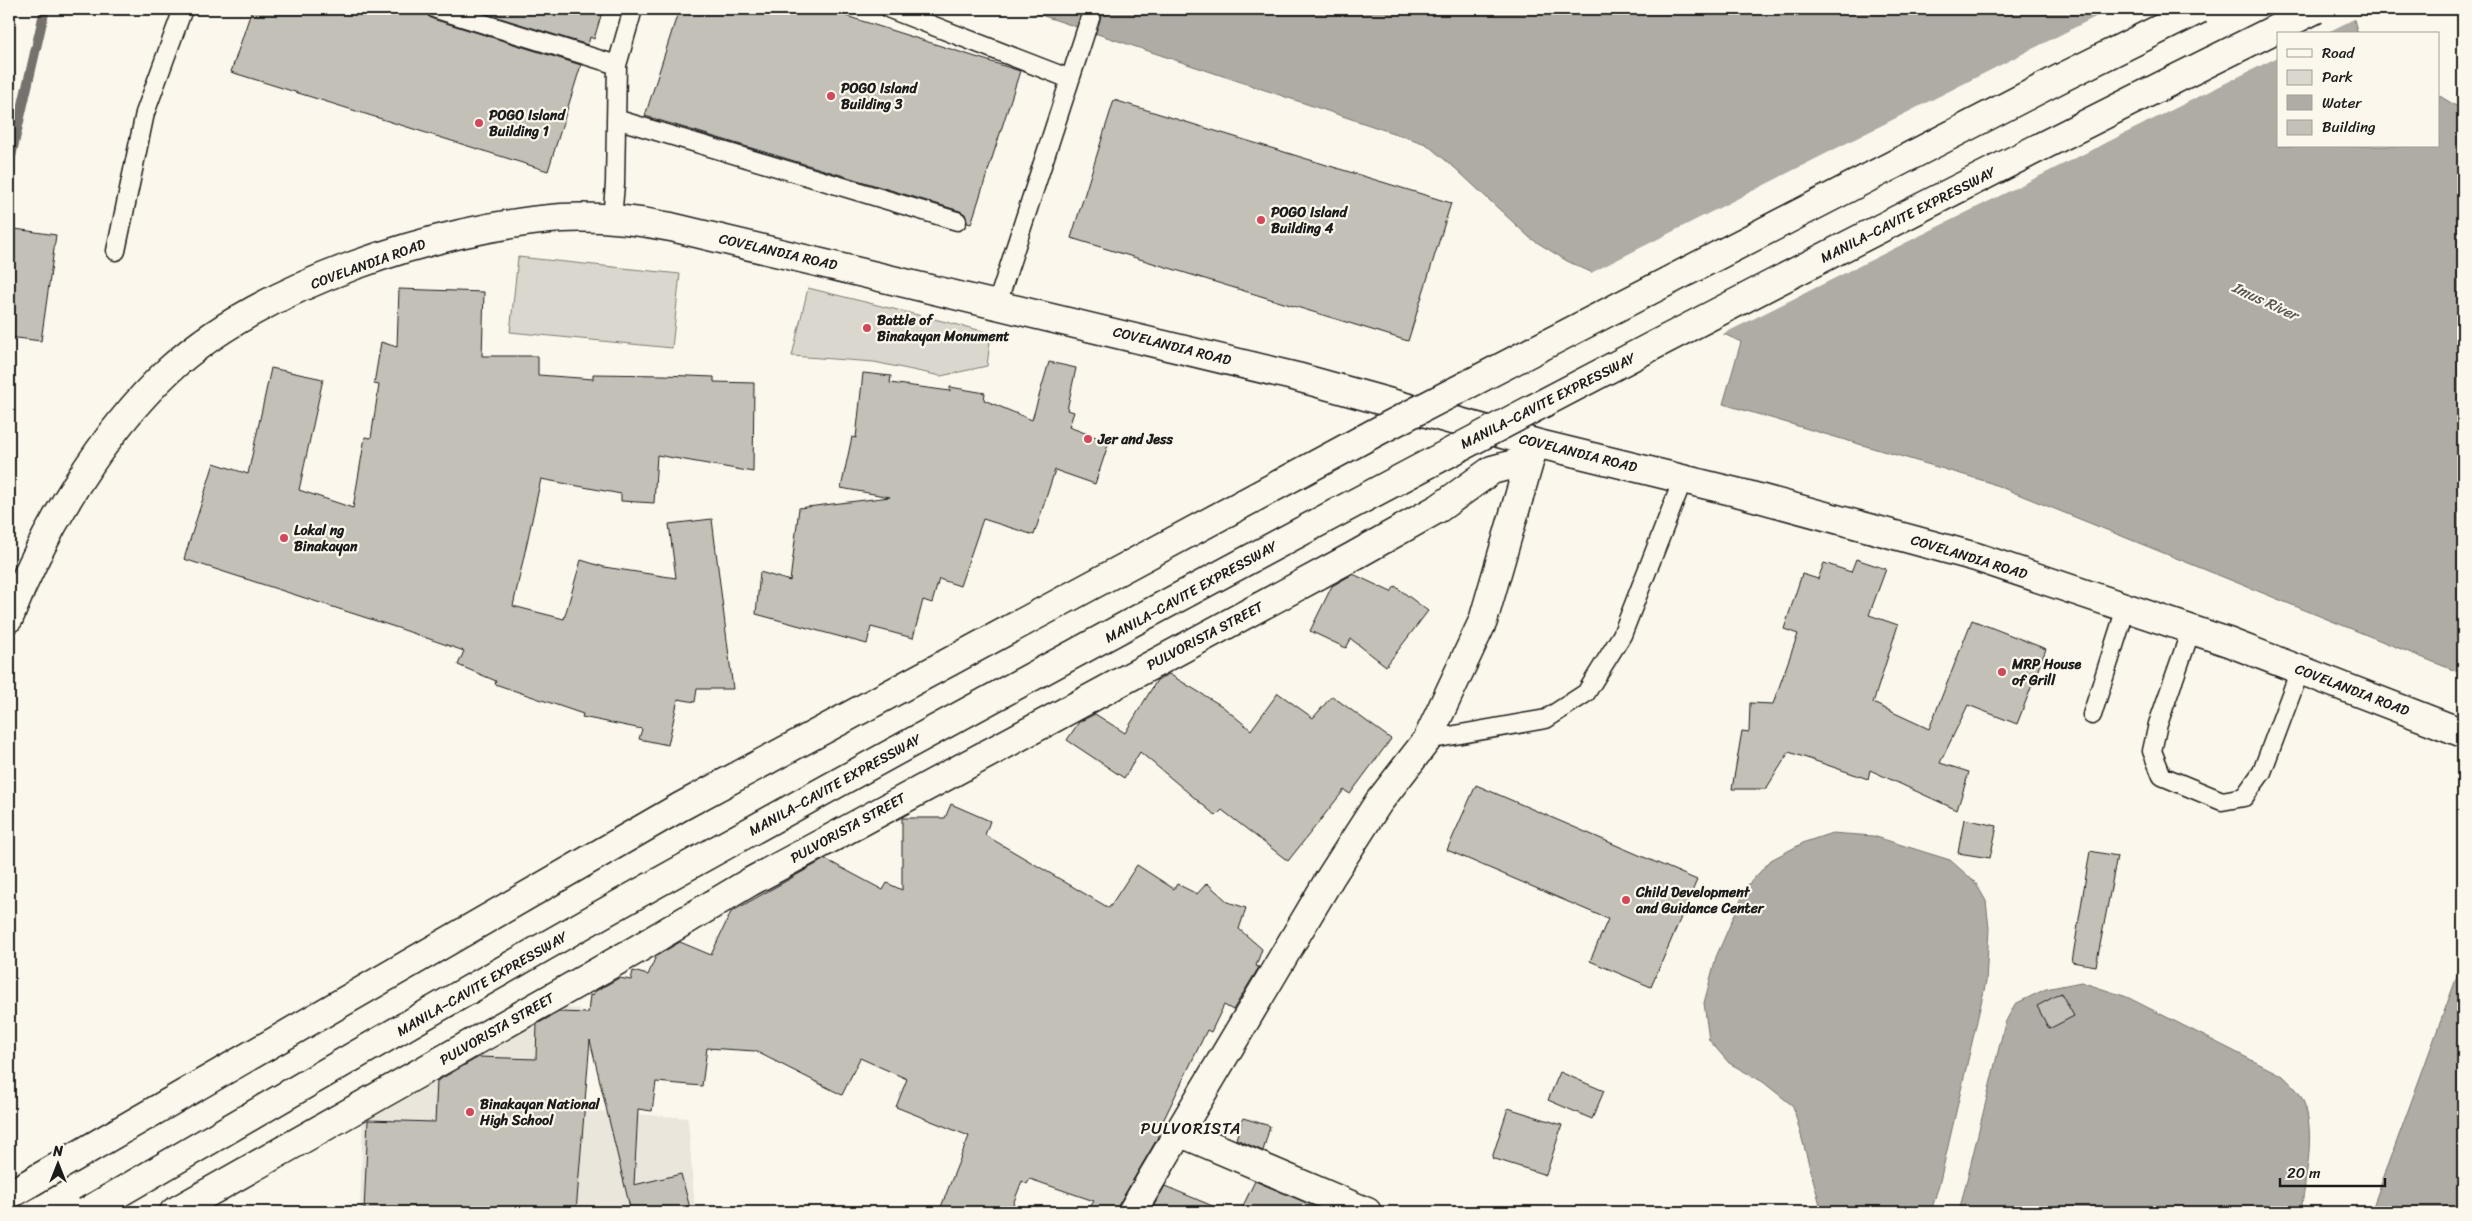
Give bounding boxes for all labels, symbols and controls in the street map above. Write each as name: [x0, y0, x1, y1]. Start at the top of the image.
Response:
legend: [2277, 32, 2440, 148]
text: Road: [2322, 40, 2355, 66]
text: Park: [2322, 64, 2353, 90]
place label: POGO Island Building 3: [841, 76, 918, 117]
marker: POGO Island Building 3: [825, 90, 837, 102]
text: Water: [2322, 90, 2362, 116]
place label: POGO Island Building 1: [489, 103, 566, 144]
text: Building: [2322, 114, 2376, 140]
marker: POGO Island Building 1: [473, 117, 485, 129]
street label: MANILA–CAVITE EXPRESSWAY: [1816, 159, 2001, 270]
place label: POGO Island Building 4: [1271, 200, 1348, 241]
marker: POGO Island Building 4: [1255, 214, 1267, 226]
street label: COVELANDIA ROAD: [716, 226, 840, 278]
street label: COVELANDIA ROAD: [307, 231, 430, 296]
water label: Imus River: [2227, 274, 2305, 329]
place label: Battle of Binakayan Monument: [877, 308, 1010, 349]
street label: COVELANDIA ROAD: [1110, 319, 1234, 373]
marker: Battle of Binakayan Monument: [861, 322, 873, 334]
street label: MANILA–CAVITE EXPRESSWAY: [1456, 345, 1641, 456]
street label: COVELANDIA ROAD: [1516, 426, 1640, 480]
place label: Jer and Jess: [1097, 427, 1173, 452]
marker: Jer and Jess: [1082, 433, 1094, 445]
place label: Lokal ng Binakayan: [294, 518, 358, 559]
street label: COVELANDIA ROAD: [1908, 527, 2031, 587]
marker: Lokal ng Binakayan: [278, 532, 290, 544]
street label: MANILA–CAVITE EXPRESSWAY: [1100, 533, 1283, 650]
street label: PULVORISTA STREET: [1142, 594, 1269, 677]
place label: MRP House of Grill: [2011, 652, 2082, 693]
street label: COVELANDIA ROAD: [2291, 657, 2413, 724]
marker: MRP House of Grill: [1996, 666, 2008, 678]
street label: MANILA–CAVITE EXPRESSWAY: [744, 726, 927, 843]
street label: PULVORISTA STREET: [785, 785, 912, 870]
place label: Child Development and Guidance Center: [1635, 880, 1765, 921]
marker: Child Development and Guidance Center: [1620, 894, 1632, 906]
street label: MANILA–CAVITE EXPRESSWAY: [392, 924, 573, 1043]
street label: PULVORISTA STREET: [435, 985, 560, 1072]
place label: Binakayan National High School: [479, 1092, 601, 1133]
marker: Binakayan National High School: [464, 1106, 476, 1118]
district label: PULVORISTA: [1140, 1114, 1242, 1143]
north arrow: [32, 1138, 82, 1188]
text: N: [52, 1139, 63, 1164]
scale bar: [2280, 1156, 2384, 1188]
text: 20 m: [2287, 1160, 2321, 1186]

